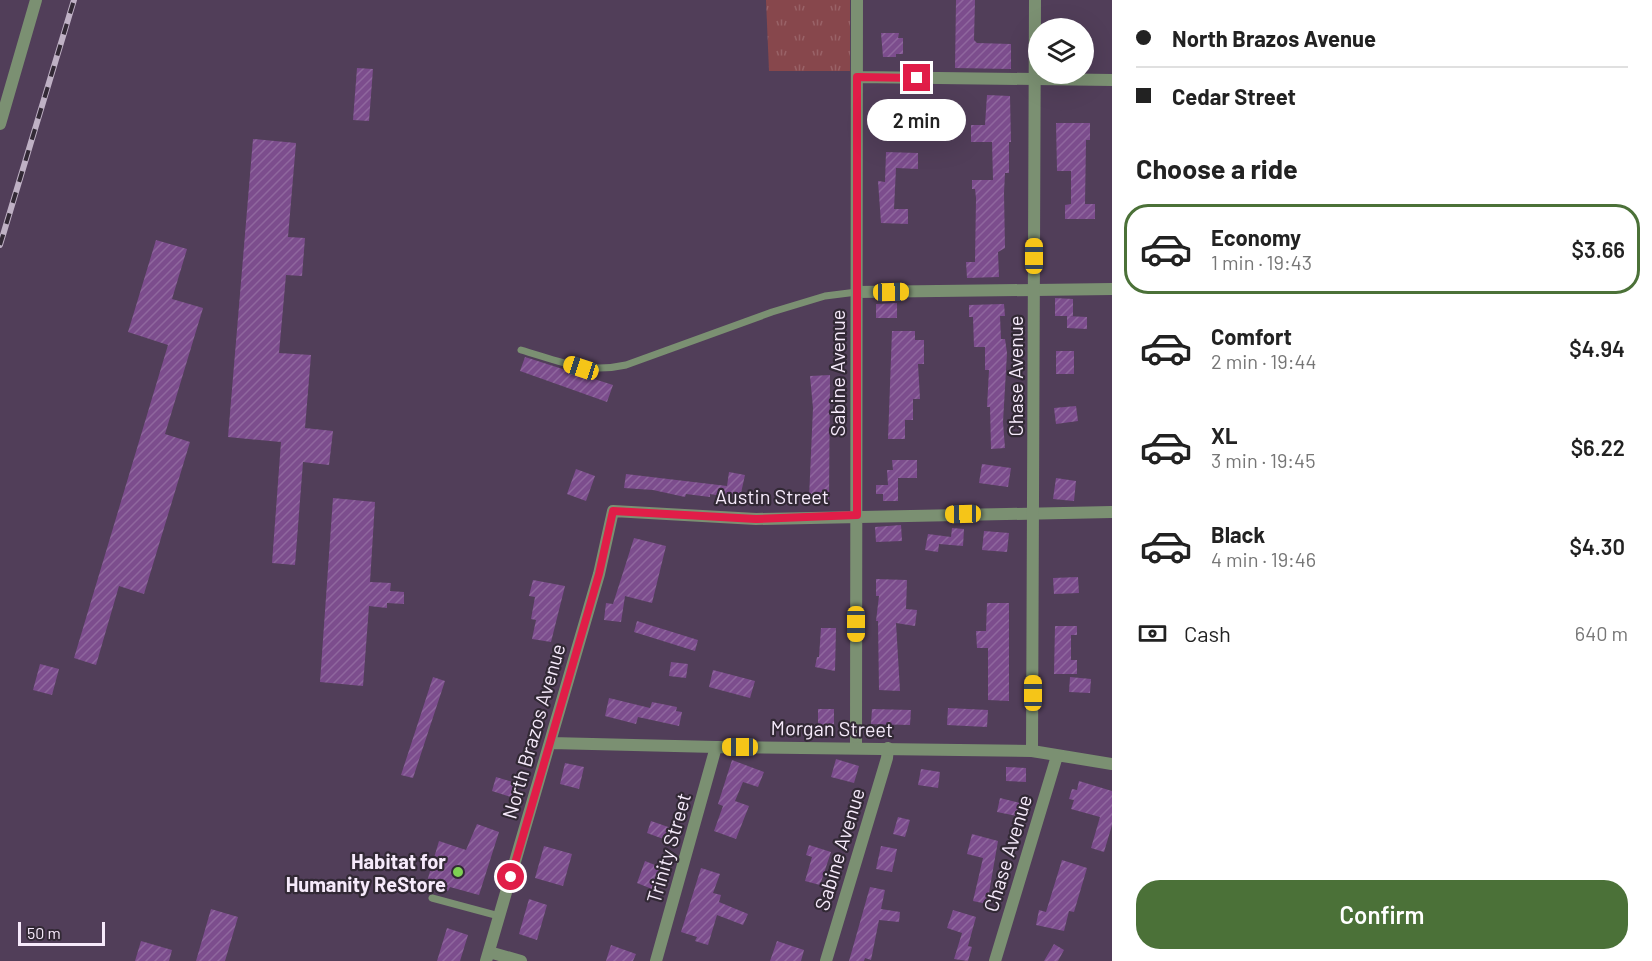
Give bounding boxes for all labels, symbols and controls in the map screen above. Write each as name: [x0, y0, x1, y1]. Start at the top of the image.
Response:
map controls: [1028, 18, 1094, 84]
button: layers: [1028, 18, 1094, 84]
text: North Brazos Avenue: [1172, 25, 1376, 51]
route end: [903, 64, 930, 91]
text: Cedar Street: [1172, 83, 1296, 109]
callout: 2 min: [868, 99, 966, 141]
text: 2 min: [893, 108, 940, 132]
text: Choose a ride: [1136, 152, 1298, 184]
icon: car: [1139, 222, 1193, 276]
text: Economy: [1211, 224, 1301, 250]
text: $3.66: [1572, 236, 1625, 262]
car: [1025, 238, 1043, 274]
text: 1 min · 19:43: [1211, 250, 1312, 274]
car: [873, 283, 909, 301]
street label: Sabine Avenue: [825, 310, 849, 436]
street label: Chase Avenue: [1003, 316, 1027, 436]
icon: car: [1139, 321, 1193, 375]
text: Comfort: [1211, 323, 1292, 349]
text: $4.94: [1569, 335, 1625, 361]
text: 2 min · 19:44: [1211, 349, 1317, 373]
car: [561, 354, 601, 382]
icon: car: [1139, 420, 1193, 474]
text: XL: [1211, 422, 1237, 448]
text: $6.22: [1571, 434, 1625, 460]
text: 3 min · 19:45: [1211, 448, 1315, 472]
street label: Austin Street: [715, 484, 829, 508]
car: [945, 505, 981, 523]
icon: car: [1139, 519, 1193, 573]
text: Black: [1211, 521, 1265, 547]
text: $4.30: [1569, 533, 1625, 559]
text: 4 min · 19:46: [1211, 547, 1316, 571]
car: [847, 606, 865, 642]
icon: cash: [1136, 617, 1169, 650]
text: Cash: [1184, 620, 1231, 646]
text: 640 m: [1575, 621, 1628, 645]
street label: North Brazos Avenue: [497, 641, 569, 821]
car: [1024, 675, 1042, 711]
street label: Morgan Street: [771, 715, 893, 741]
car: [722, 738, 758, 756]
street label: Sabine Avenue: [809, 785, 869, 913]
street label: Trinity Street: [641, 790, 695, 906]
street label: Chase Avenue: [978, 792, 1036, 914]
place label: Habitat for Humanity ReStore: [286, 849, 446, 896]
route start: [497, 863, 524, 890]
marker: Habitat for Humanity ReStore: [451, 865, 465, 879]
button: Confirm: [1136, 880, 1628, 949]
scale bar: [18, 919, 105, 946]
text: 50 m: [27, 923, 61, 942]

